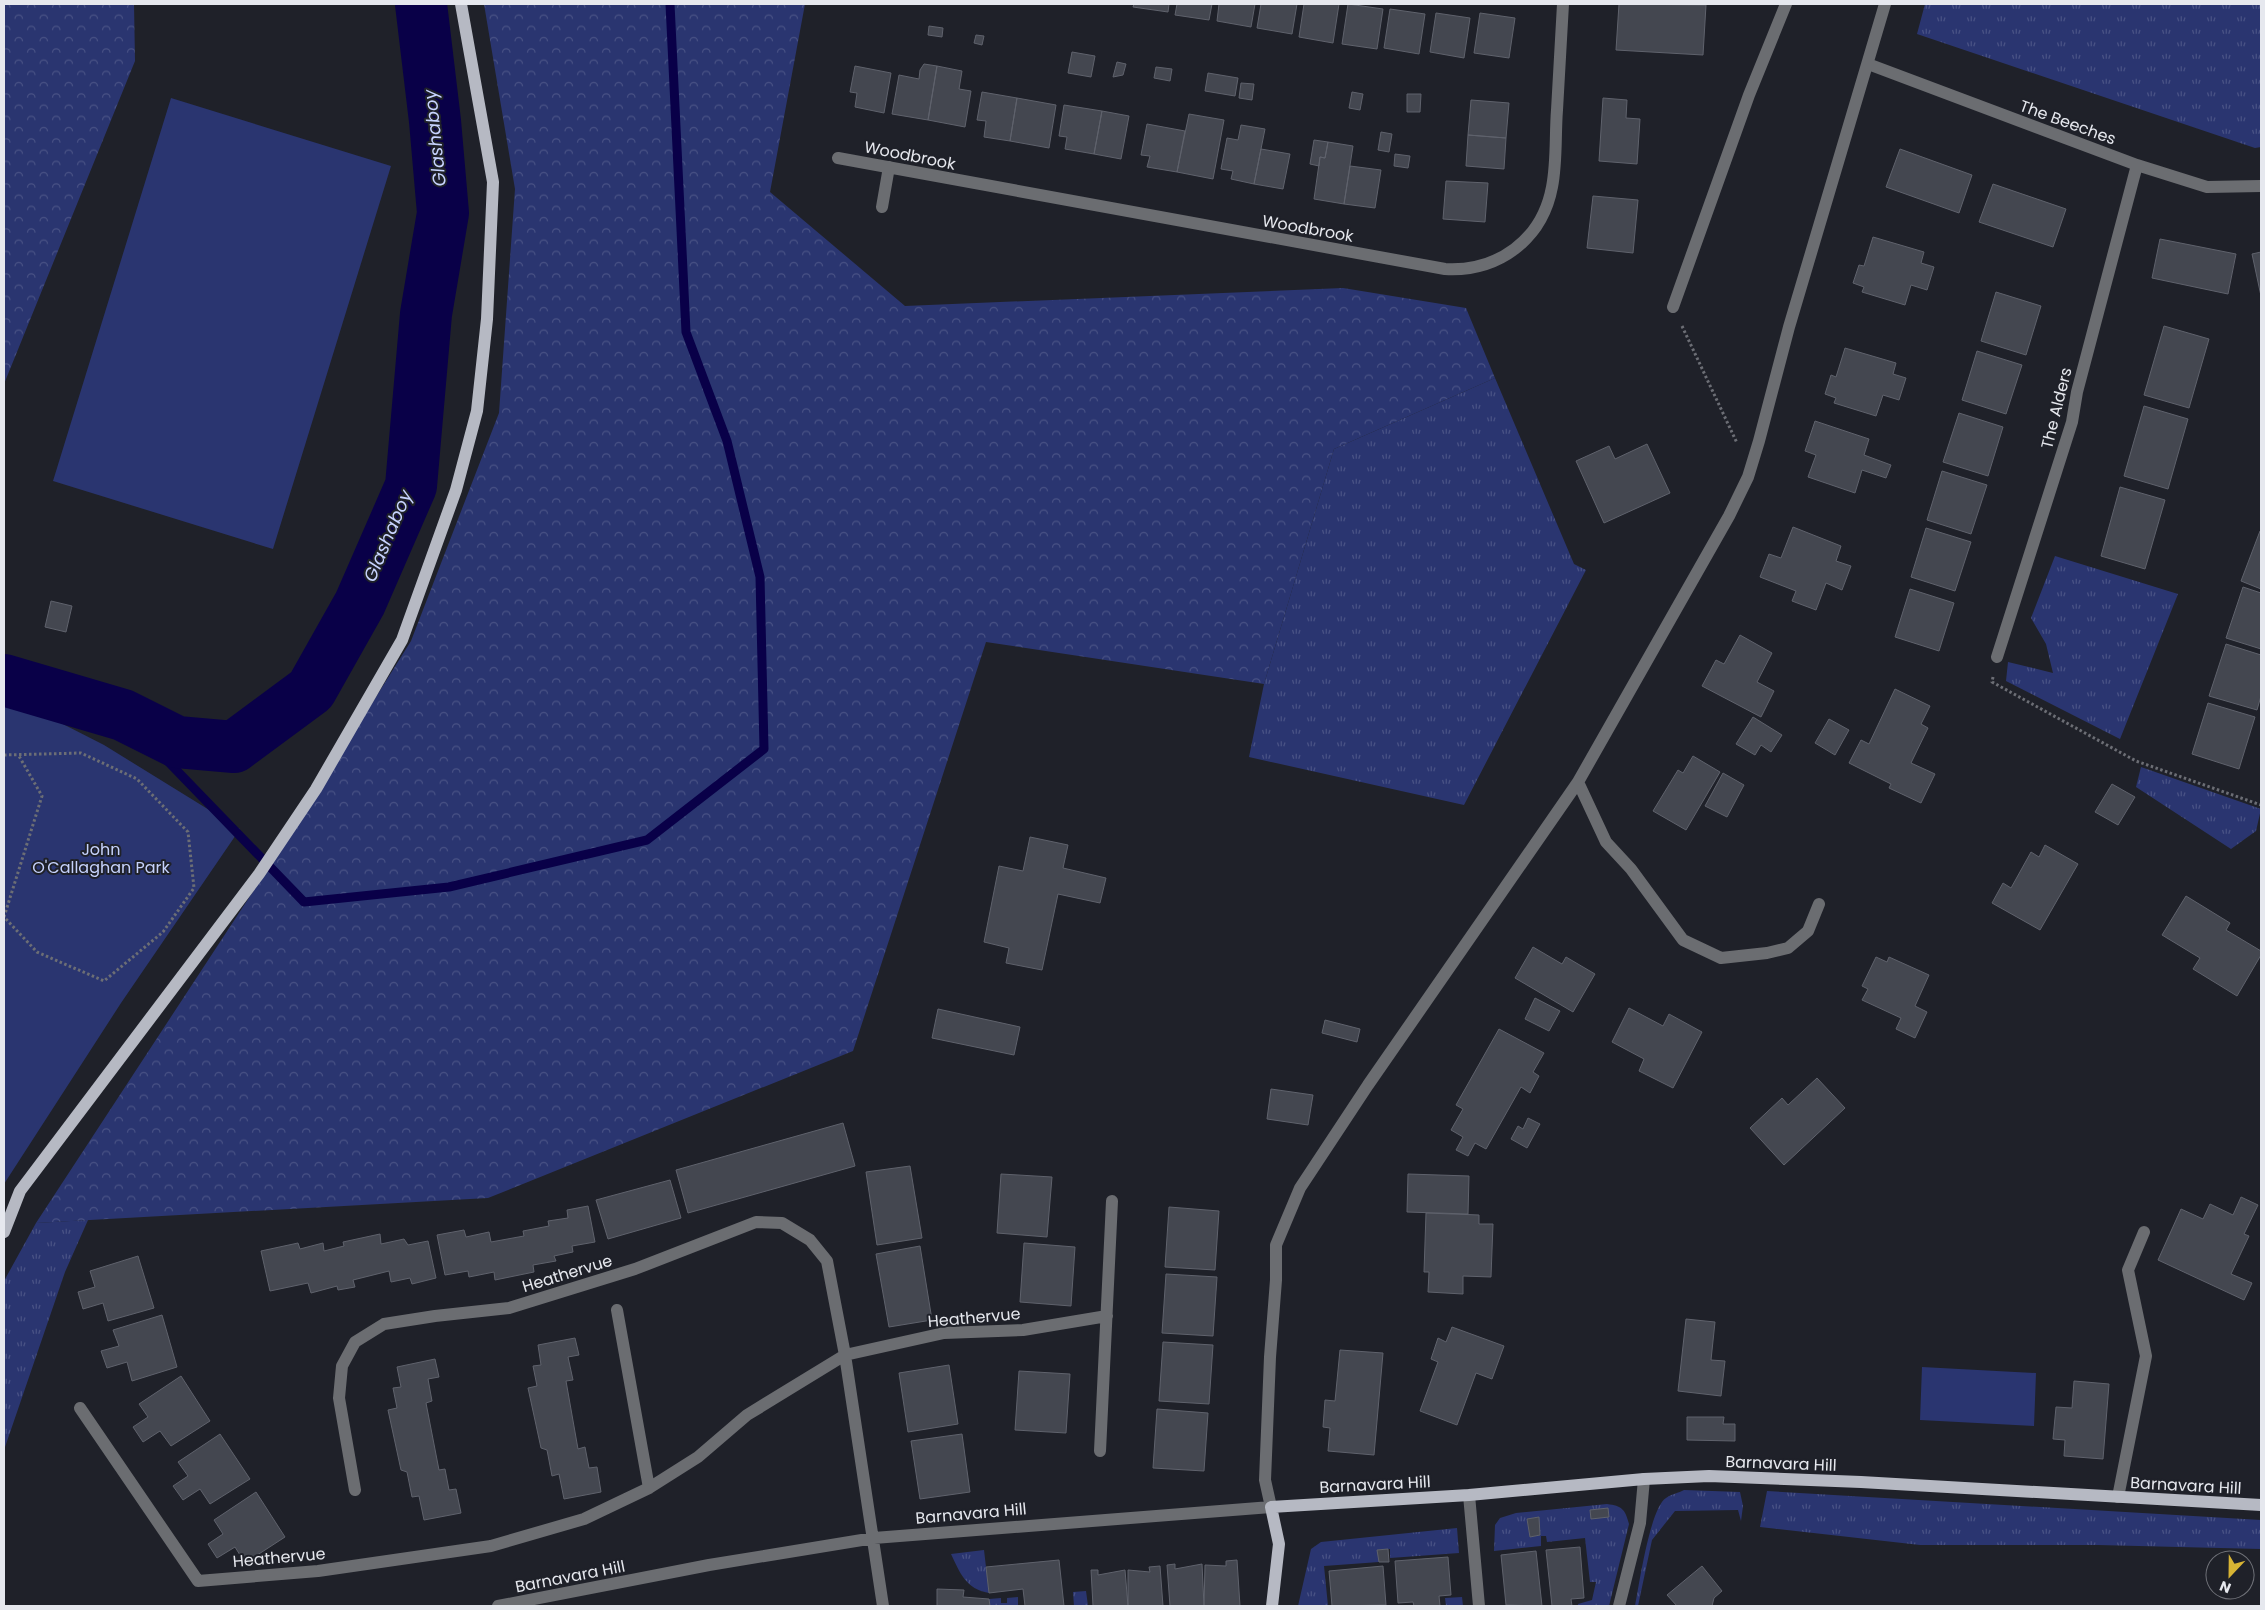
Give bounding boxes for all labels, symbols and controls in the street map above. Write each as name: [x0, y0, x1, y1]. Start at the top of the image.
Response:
water label: Glashaboy: [417, 87, 452, 188]
street label: The Beeches: [2016, 94, 2119, 151]
street label: Woodbrook: [862, 135, 958, 176]
street label: Woodbrook: [1260, 209, 1356, 248]
street label: The Alders: [2035, 365, 2078, 451]
water label: Glashaboy: [357, 485, 418, 586]
park label: John O'Callaghan Park: [32, 838, 171, 879]
street label: Heathervue: [519, 1249, 615, 1298]
street label: Heathervue: [927, 1302, 1021, 1333]
street label: Barnavara Hill: [1725, 1450, 1837, 1477]
street label: Barnavara Hill: [1319, 1470, 1431, 1499]
street label: Barnavara Hill: [2130, 1471, 2242, 1500]
street label: Barnavara Hill: [915, 1497, 1028, 1530]
street label: Heathervue: [232, 1542, 326, 1573]
north arrow: [2205, 1550, 2255, 1600]
street label: Barnavara Hill: [513, 1555, 627, 1598]
text: N: [2217, 1576, 2234, 1598]

